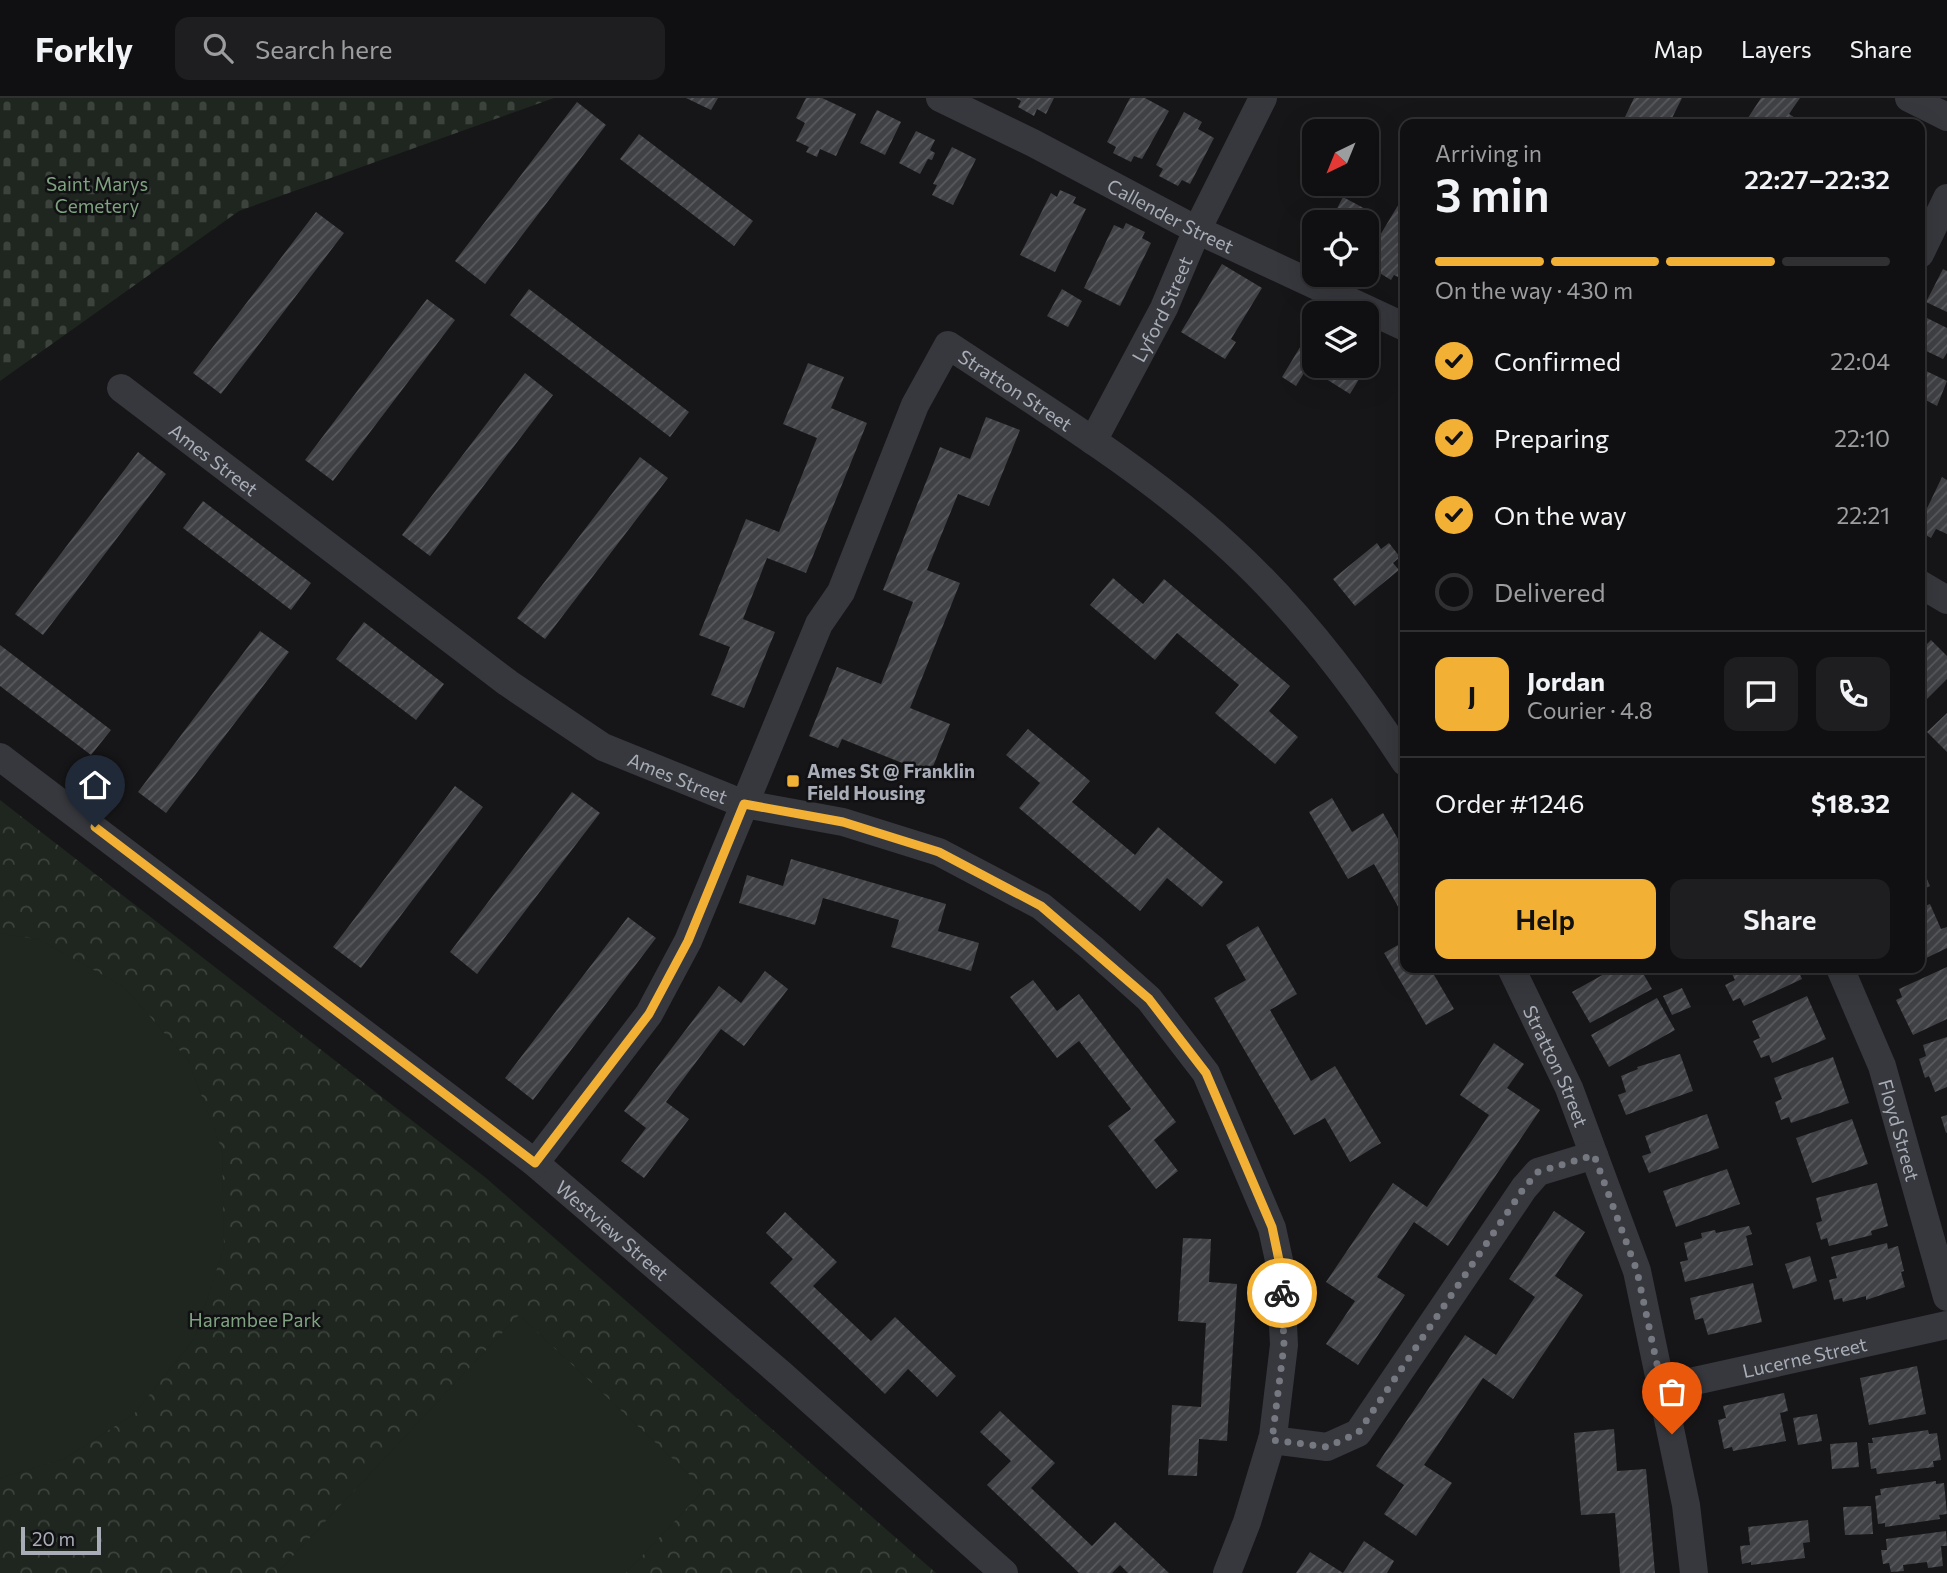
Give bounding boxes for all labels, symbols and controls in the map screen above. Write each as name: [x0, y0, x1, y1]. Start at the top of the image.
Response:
search box: [175, 17, 665, 80]
text: Forkly: [35, 28, 133, 69]
icon: search: [199, 29, 237, 67]
text: Search here: [255, 33, 393, 64]
text: Map: [1654, 34, 1703, 63]
text: Layers: [1741, 34, 1812, 63]
text: Share: [1850, 34, 1912, 63]
north arrow: [1302, 119, 1379, 196]
map controls: [1302, 119, 1379, 378]
text: Arriving in: [1435, 139, 1542, 167]
text: 22:27–22:32: [1744, 163, 1890, 194]
text: 3 min: [1435, 165, 1550, 221]
park label: Saint Marys Cemetery: [46, 172, 148, 217]
street label: Callender Street: [1104, 173, 1238, 257]
button: locate: [1302, 210, 1379, 287]
street label: Lyford Street: [1126, 252, 1196, 365]
text: On the way · 430 m: [1435, 276, 1633, 304]
button: layers: [1302, 301, 1379, 378]
icon: check: [1435, 342, 1473, 380]
street label: Stratton Street: [955, 344, 1077, 435]
text: Confirmed: [1494, 345, 1621, 376]
text: 22:04: [1830, 347, 1890, 375]
street label: Ames Street: [165, 418, 263, 500]
icon: check: [1435, 419, 1473, 457]
text: Preparing: [1494, 422, 1609, 453]
text: 22:10: [1834, 424, 1890, 452]
icon: check: [1435, 496, 1473, 534]
text: On the way: [1494, 499, 1627, 530]
text: 22:21: [1836, 501, 1890, 529]
text: Delivered: [1494, 576, 1605, 607]
button: chat: [1724, 657, 1798, 731]
button: phone: [1816, 657, 1890, 731]
text: Jordan: [1527, 665, 1605, 696]
text: J: [1468, 679, 1476, 710]
text: Courier · 4.8: [1527, 696, 1653, 724]
street label: Ames Street: [625, 747, 731, 808]
pin: [65, 755, 125, 827]
place label: Ames St @ Franklin Field Housing: [807, 759, 975, 804]
icon: home: [76, 766, 114, 804]
marker: Ames St @ Franklin Field Housing: [785, 773, 801, 789]
text: Order #1246: [1435, 787, 1585, 818]
text: $18.32: [1811, 787, 1890, 818]
button: Help: [1435, 879, 1656, 959]
button: Share: [1670, 879, 1890, 959]
street label: Stratton Street: [1519, 1001, 1594, 1130]
street label: Floyd Street: [1875, 1076, 1925, 1184]
street label: Westview Street: [552, 1175, 674, 1285]
courier: [1247, 1258, 1317, 1328]
icon: bike: [1263, 1274, 1301, 1312]
park label: Harambee Park: [189, 1308, 321, 1331]
street label: Lucerne Street: [1740, 1332, 1869, 1382]
pin: [1642, 1362, 1702, 1434]
icon: bag: [1653, 1373, 1691, 1411]
scale bar: [21, 1524, 102, 1556]
text: 20 m: [32, 1527, 75, 1550]

